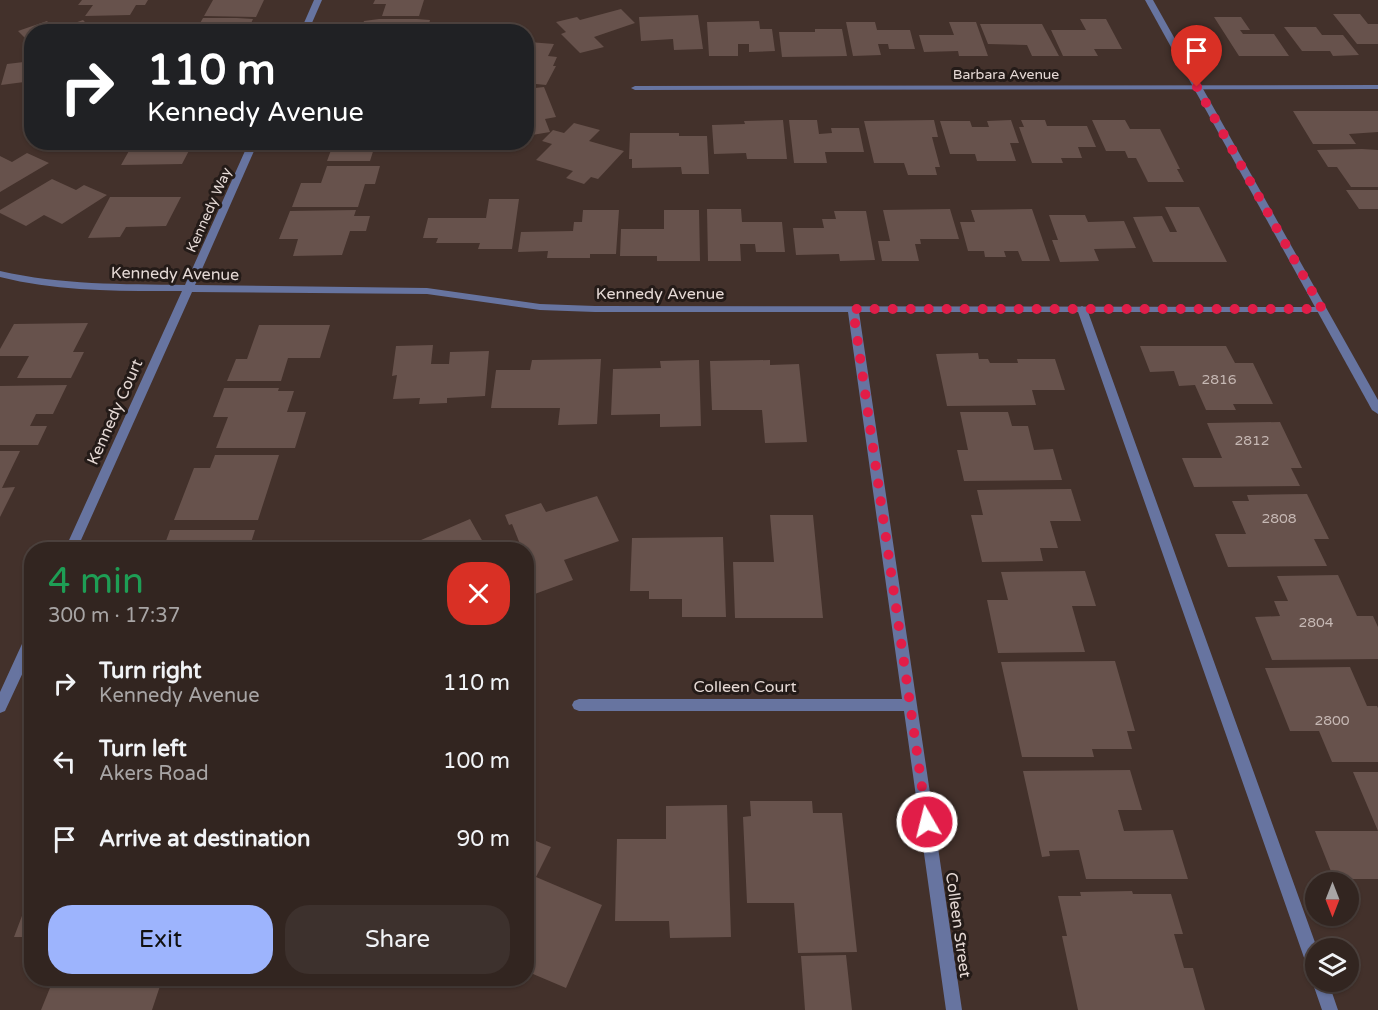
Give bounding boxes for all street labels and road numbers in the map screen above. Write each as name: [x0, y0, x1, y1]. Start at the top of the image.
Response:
street label: Barbara Avenue: [953, 66, 1059, 83]
street label: Kennedy Way: [183, 164, 235, 255]
street label: Kennedy Avenue: [111, 263, 239, 285]
street label: Kennedy Avenue: [596, 284, 724, 304]
street label: Kennedy Court: [83, 356, 147, 468]
street label: Colleen Court: [693, 677, 797, 697]
street label: Colleen Street: [941, 871, 975, 979]

